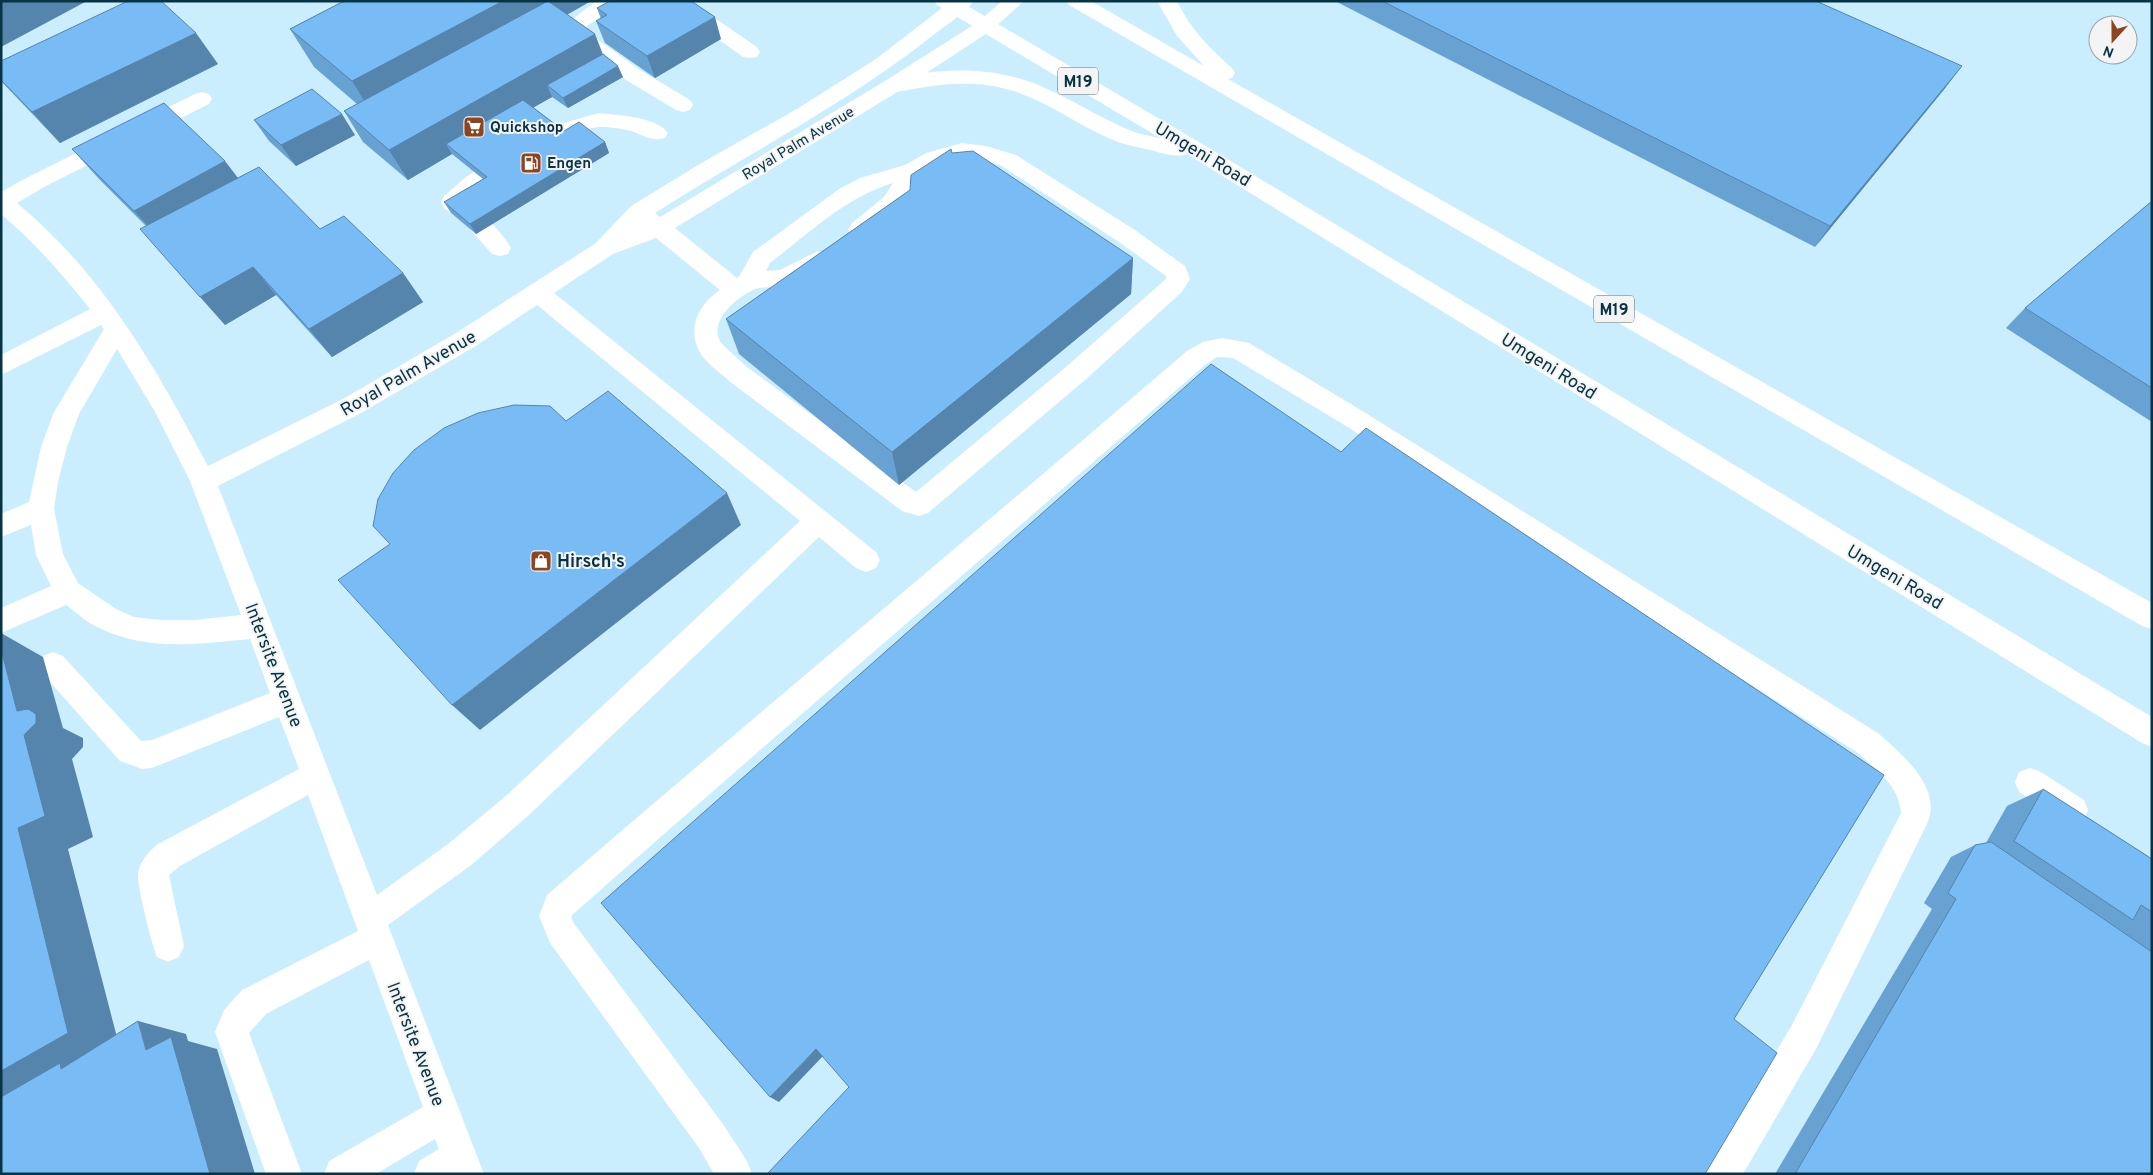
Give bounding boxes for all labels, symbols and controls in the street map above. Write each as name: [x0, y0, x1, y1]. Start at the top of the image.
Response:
north arrow: [2088, 15, 2138, 65]
text: N: [2101, 41, 2117, 60]
road number: M19: [1058, 68, 1098, 94]
street label: Royal Palm Avenue: [739, 103, 858, 185]
supermarket icon: Quickshop: [462, 115, 486, 139]
street label: Umgeni Road: [1150, 118, 1255, 193]
place label: Quickshop: [490, 119, 564, 138]
fuel station icon: Engen: [519, 151, 543, 175]
place label: Engen: [547, 155, 591, 174]
road number: M19: [1594, 296, 1634, 322]
street label: Royal Palm Avenue: [337, 326, 481, 423]
street label: Umgeni Road: [1496, 329, 1600, 406]
street label: Umgeni Road: [1842, 541, 1947, 616]
shop icon: Hirsch's: [529, 549, 553, 573]
place label: Hirsch's: [557, 551, 625, 574]
street label: Intersite Avenue: [238, 600, 307, 731]
street label: Intersite Avenue: [380, 979, 449, 1110]

